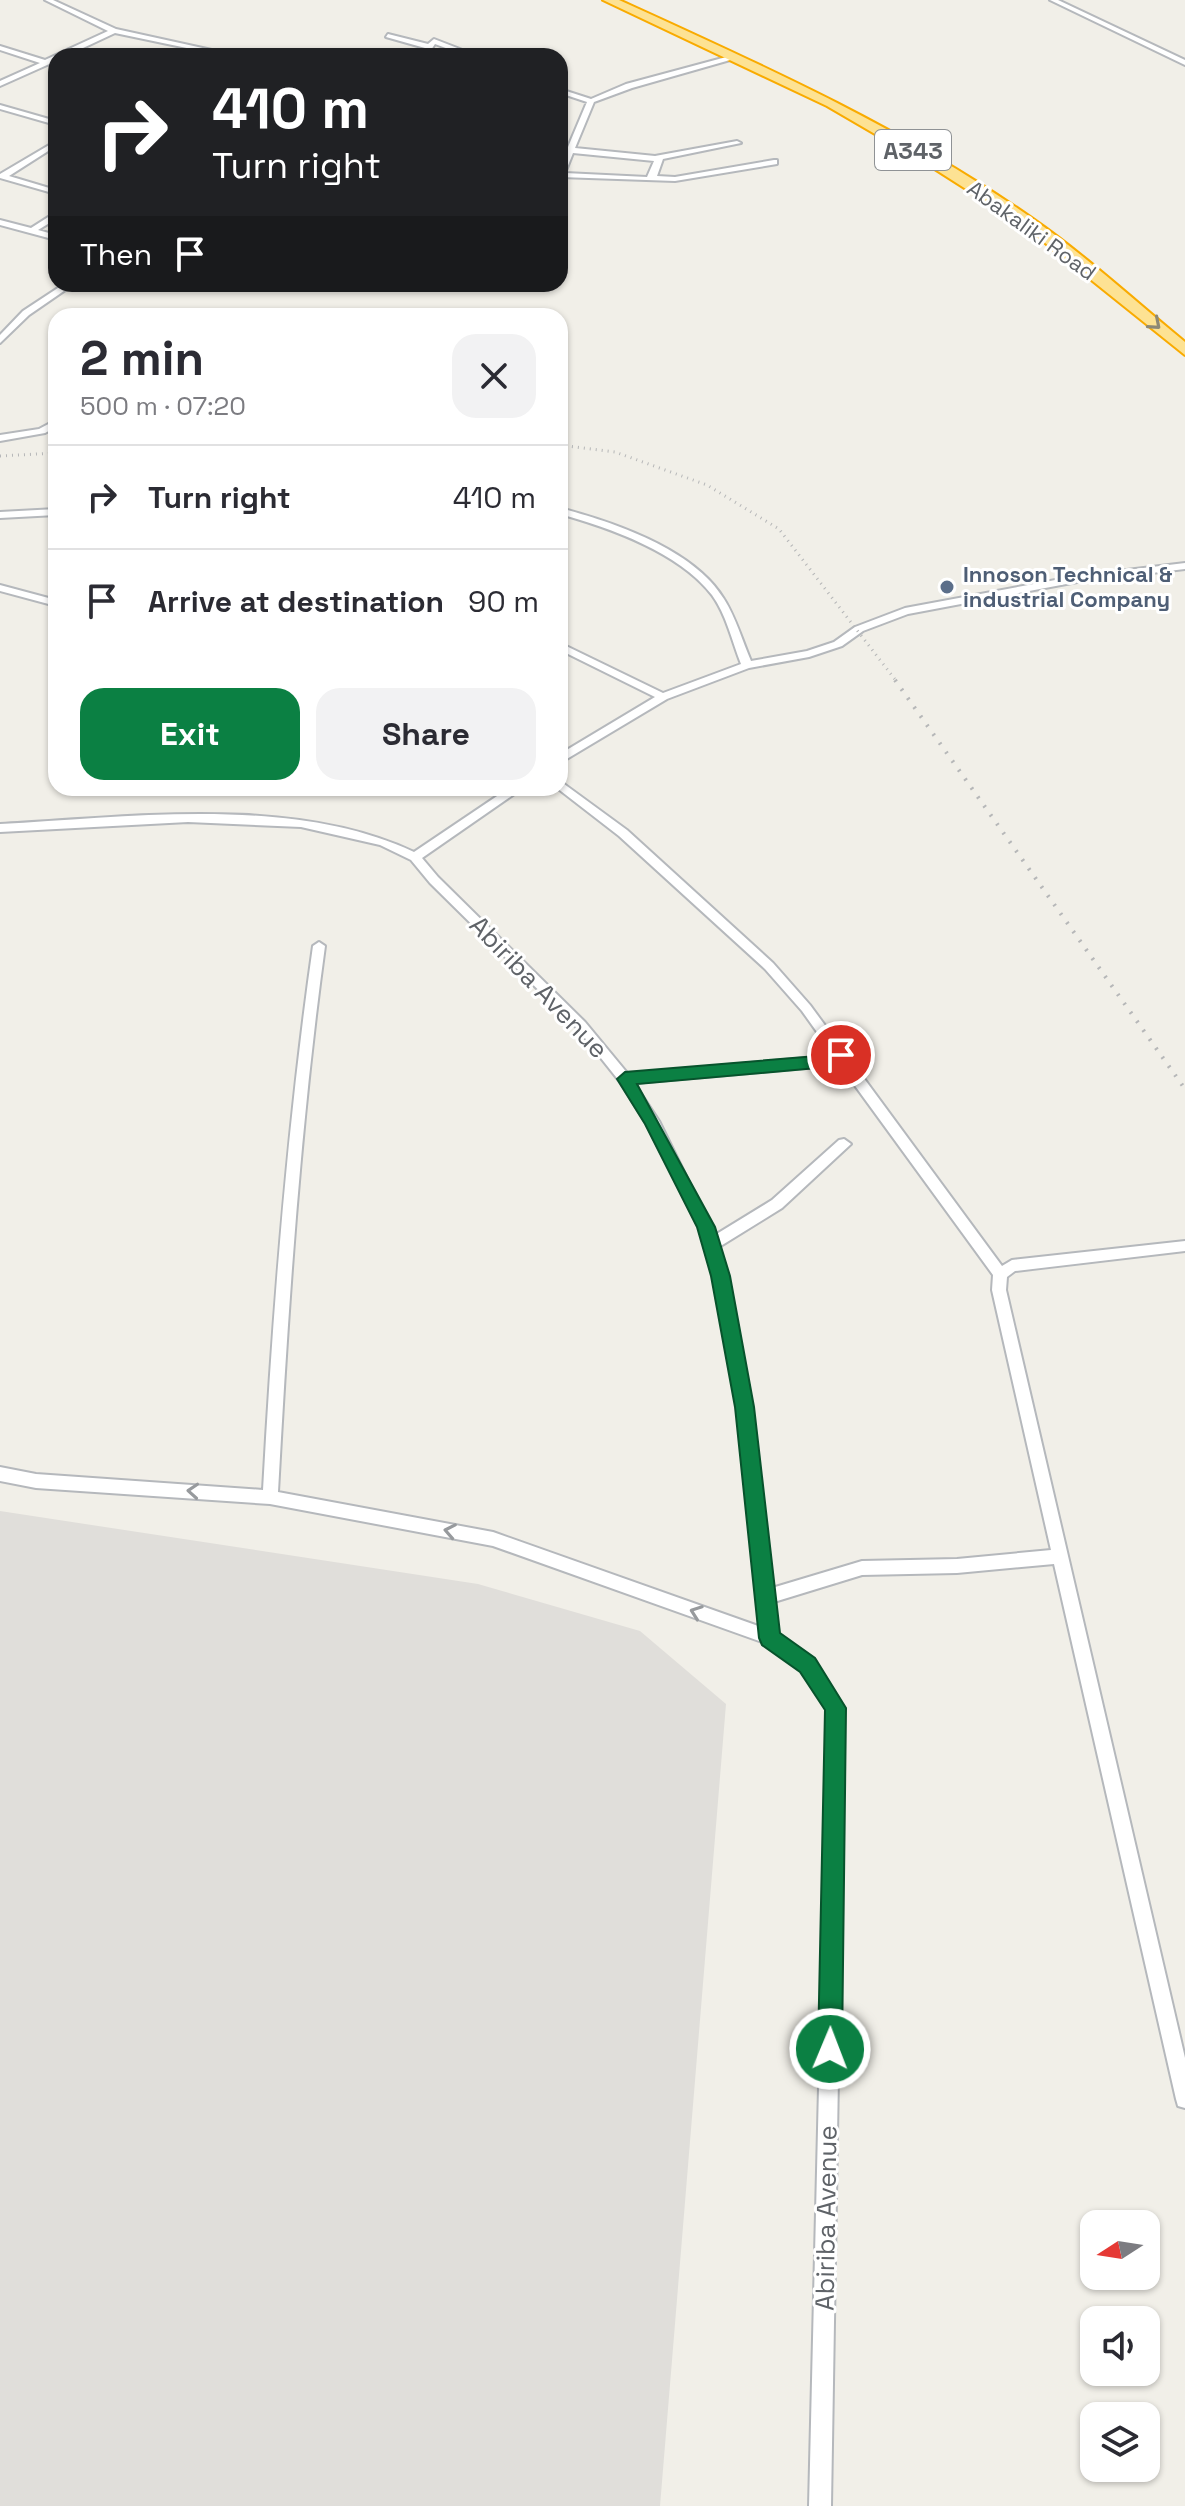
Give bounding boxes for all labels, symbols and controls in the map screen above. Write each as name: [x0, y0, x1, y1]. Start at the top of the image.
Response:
text: 410 m: [212, 73, 369, 144]
icon: right: [80, 80, 184, 184]
road number: A343: [875, 130, 951, 170]
text: Turn right: [212, 143, 381, 189]
street label: Abakaliki Road: [962, 174, 1102, 286]
icon: arrive: [168, 232, 212, 276]
text: Then: [80, 235, 152, 274]
one-way arrow: [1145, 314, 1160, 329]
text: 2 min: [80, 328, 204, 389]
button: close: [452, 334, 536, 418]
text: 500 m · 07:20: [80, 389, 246, 423]
icon: right: [80, 475, 124, 519]
text: Turn right: [148, 478, 291, 517]
text: 410 m: [453, 478, 536, 517]
place label: Innoson Technical & industrial Company: [963, 560, 1172, 613]
marker: Innoson Technical & industrial Company: [938, 578, 956, 596]
icon: arrive: [80, 579, 124, 623]
text: Arrive at destination: [148, 582, 444, 621]
text: 90 m: [468, 582, 539, 621]
button: Exit: [80, 688, 300, 780]
button: Share: [316, 688, 536, 780]
street label: Abiriba Avenue: [462, 908, 616, 1066]
pin: [807, 1021, 875, 1089]
icon: arrive: [819, 1033, 863, 1077]
one-way arrow: [186, 1483, 199, 1500]
one-way arrow: [443, 1523, 457, 1540]
one-way arrow: [690, 1605, 704, 1621]
position arrow: [788, 2007, 872, 2091]
street label: Abiriba Avenue: [807, 2125, 845, 2311]
north arrow: [1080, 2210, 1160, 2290]
map controls: [1080, 2210, 1160, 2482]
button: sound: [1080, 2306, 1160, 2386]
button: layers: [1080, 2402, 1160, 2482]

